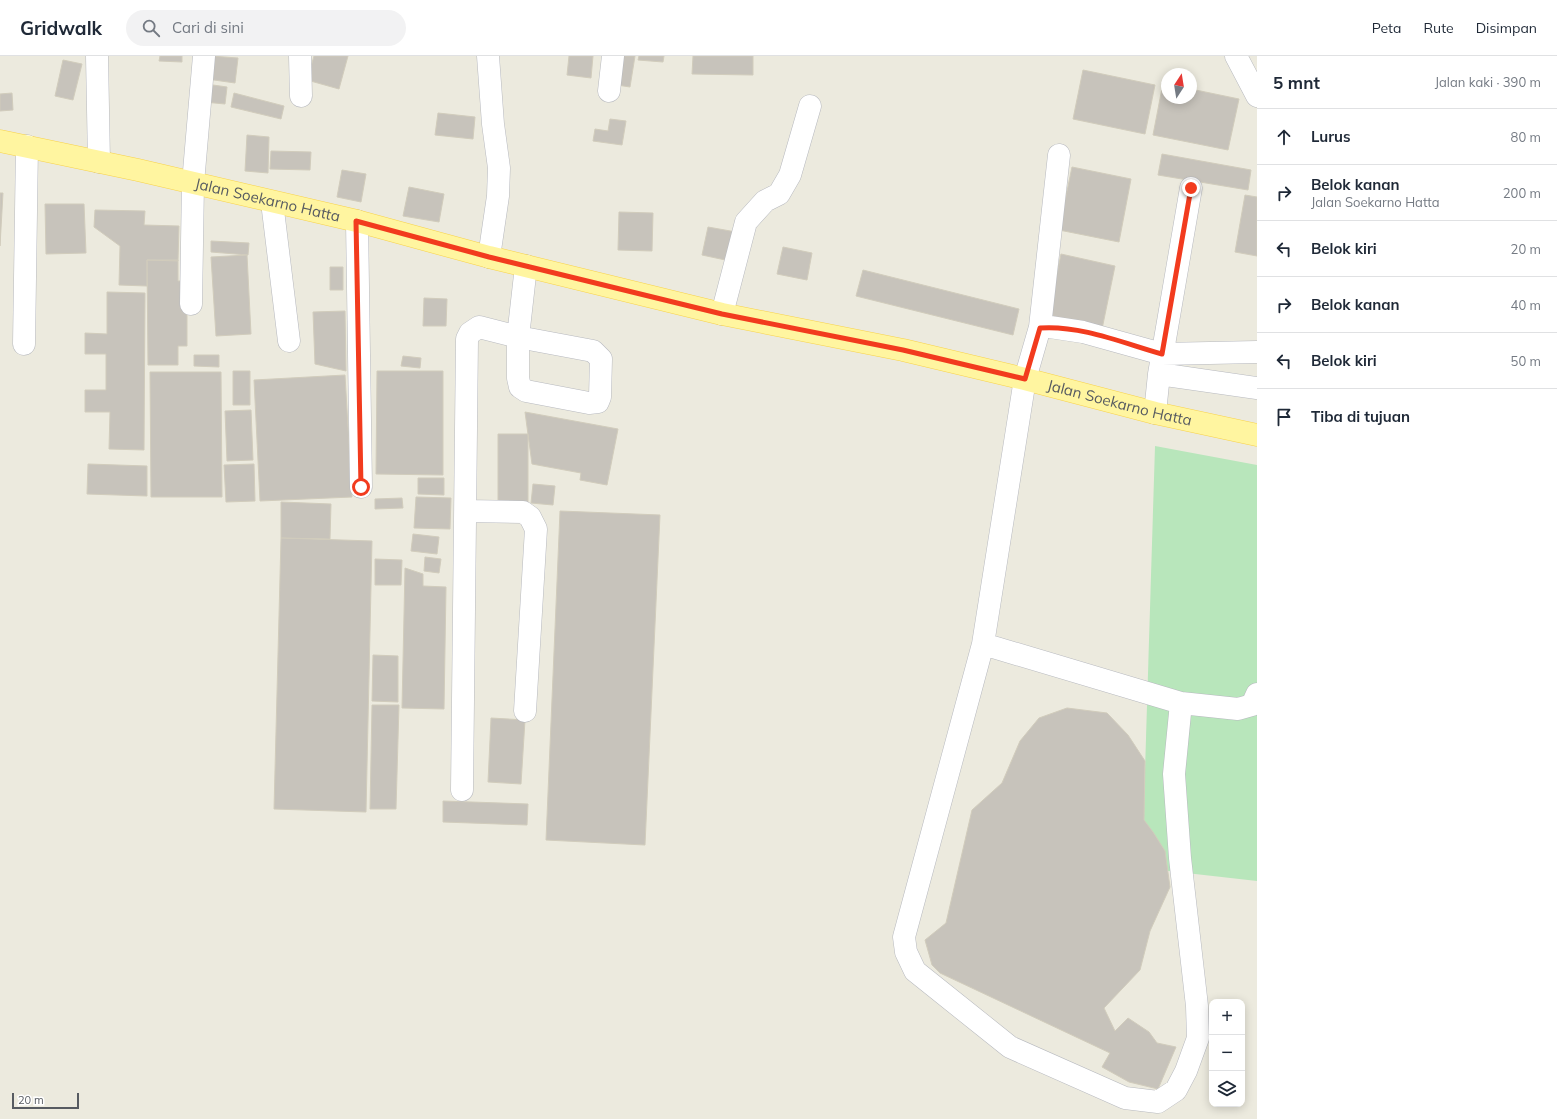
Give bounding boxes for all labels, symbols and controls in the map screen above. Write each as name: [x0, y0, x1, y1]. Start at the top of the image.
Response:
search box: [126, 10, 406, 46]
text: Gridwalk: [20, 16, 102, 40]
icon: search: [140, 17, 162, 39]
text: Cari di sini: [172, 18, 244, 37]
text: Peta: [1372, 19, 1401, 37]
text: Rute: [1423, 19, 1454, 37]
text: Disimpan: [1476, 19, 1537, 37]
north arrow: [1161, 68, 1197, 104]
text: 5 mnt: [1273, 72, 1320, 93]
text: Jalan kaki · 390 m: [1435, 74, 1541, 90]
icon: ahead: [1273, 126, 1295, 148]
text: Lurus: [1311, 127, 1351, 146]
text: 80 m: [1511, 129, 1541, 145]
street label: Jalan Soekarno Hatta: [193, 174, 342, 226]
text: Belok kanan: [1311, 175, 1400, 194]
route end: [1182, 179, 1200, 197]
icon: right: [1273, 182, 1295, 204]
text: 200 m: [1503, 185, 1541, 201]
text: Jalan Soekarno Hatta: [1311, 194, 1440, 210]
icon: left: [1273, 238, 1295, 260]
text: Belok kiri: [1311, 239, 1377, 258]
text: 20 m: [1511, 241, 1541, 257]
icon: right: [1273, 294, 1295, 316]
text: Belok kanan: [1311, 295, 1400, 314]
text: 40 m: [1511, 297, 1541, 313]
icon: left: [1273, 350, 1295, 372]
text: Belok kiri: [1311, 351, 1377, 370]
text: 50 m: [1511, 353, 1541, 369]
street label: Jalan Soekarno Hatta: [1045, 375, 1194, 430]
icon: arrive: [1273, 406, 1295, 428]
text: Tiba di tujuan: [1311, 407, 1410, 426]
route start: [352, 478, 370, 496]
map controls: [1209, 999, 1245, 1107]
button: +: [1209, 999, 1245, 1035]
button: −: [1209, 1035, 1245, 1071]
button: layers: [1209, 1071, 1245, 1107]
scale bar: [12, 1091, 79, 1110]
text: 20 m: [18, 1093, 44, 1107]

